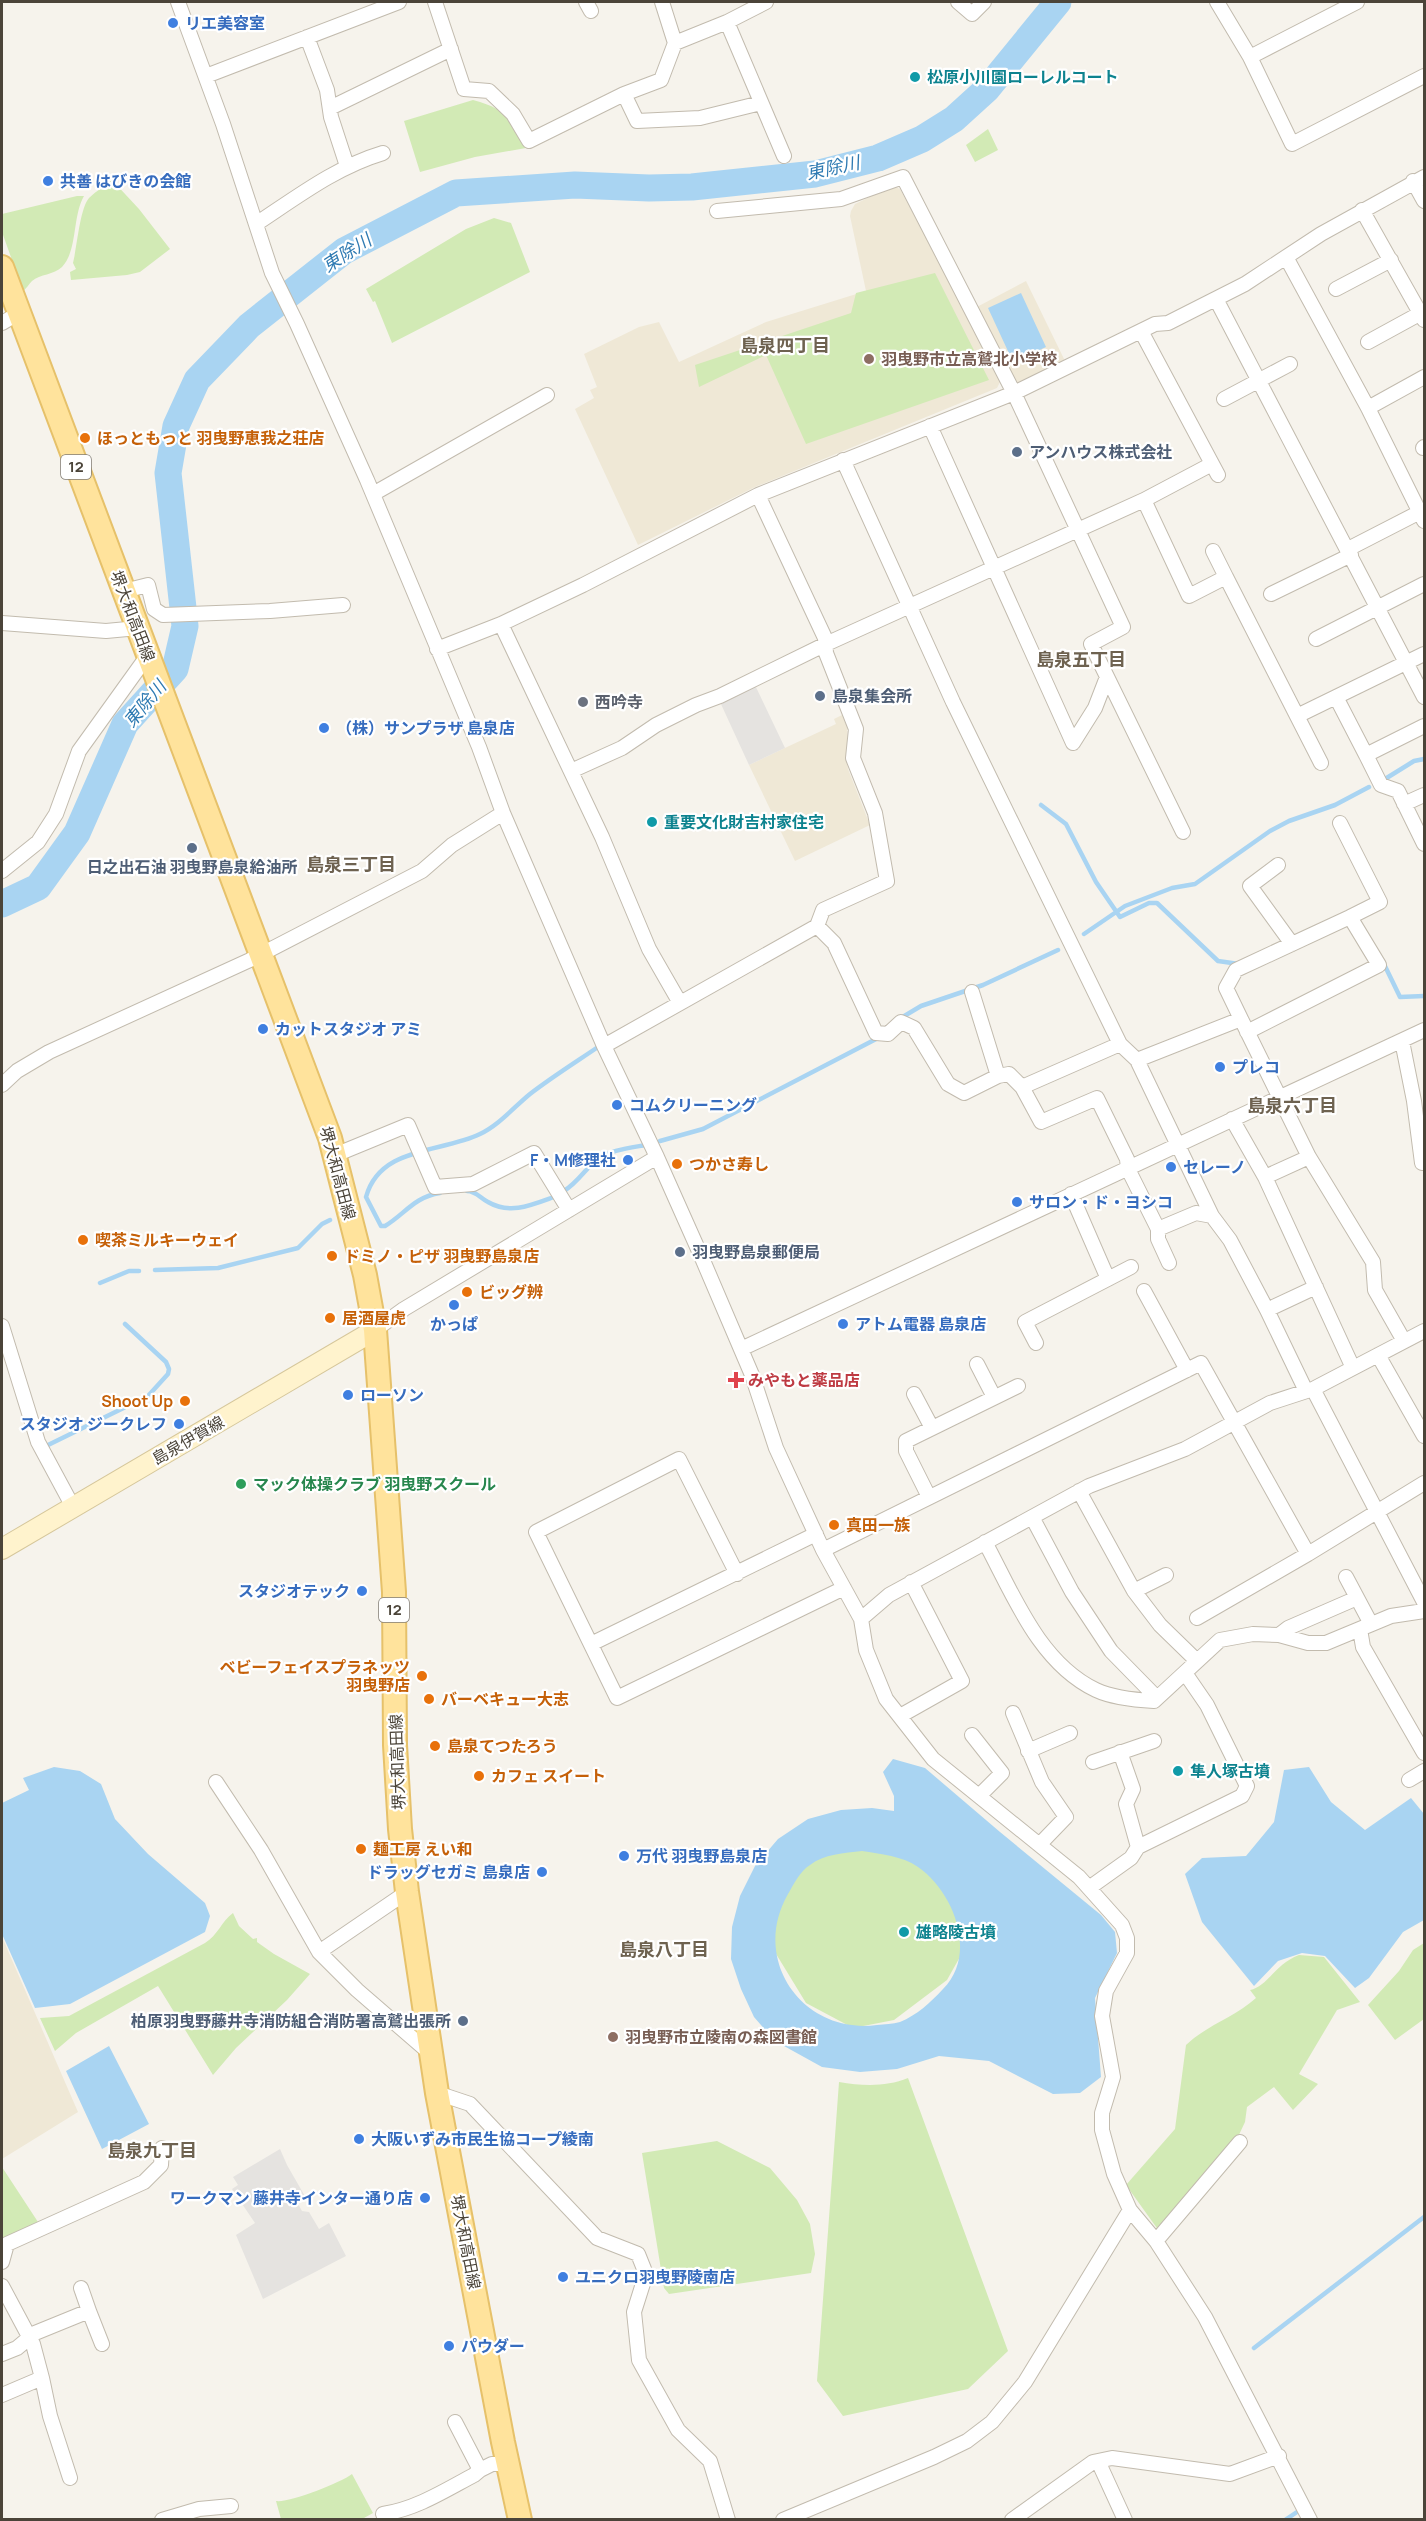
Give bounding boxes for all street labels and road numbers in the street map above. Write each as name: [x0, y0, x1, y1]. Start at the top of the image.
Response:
road number: 12: [61, 455, 91, 479]
street label: 堺大和高田線: [106, 567, 160, 665]
street label: 堺大和高田線: [315, 1124, 361, 1222]
street label: 島泉伊賀線: [148, 1410, 228, 1470]
road number: 12: [379, 1598, 409, 1622]
street label: 堺大和高田線: [384, 1714, 410, 1810]
street label: 堺大和高田線: [446, 2193, 486, 2291]

